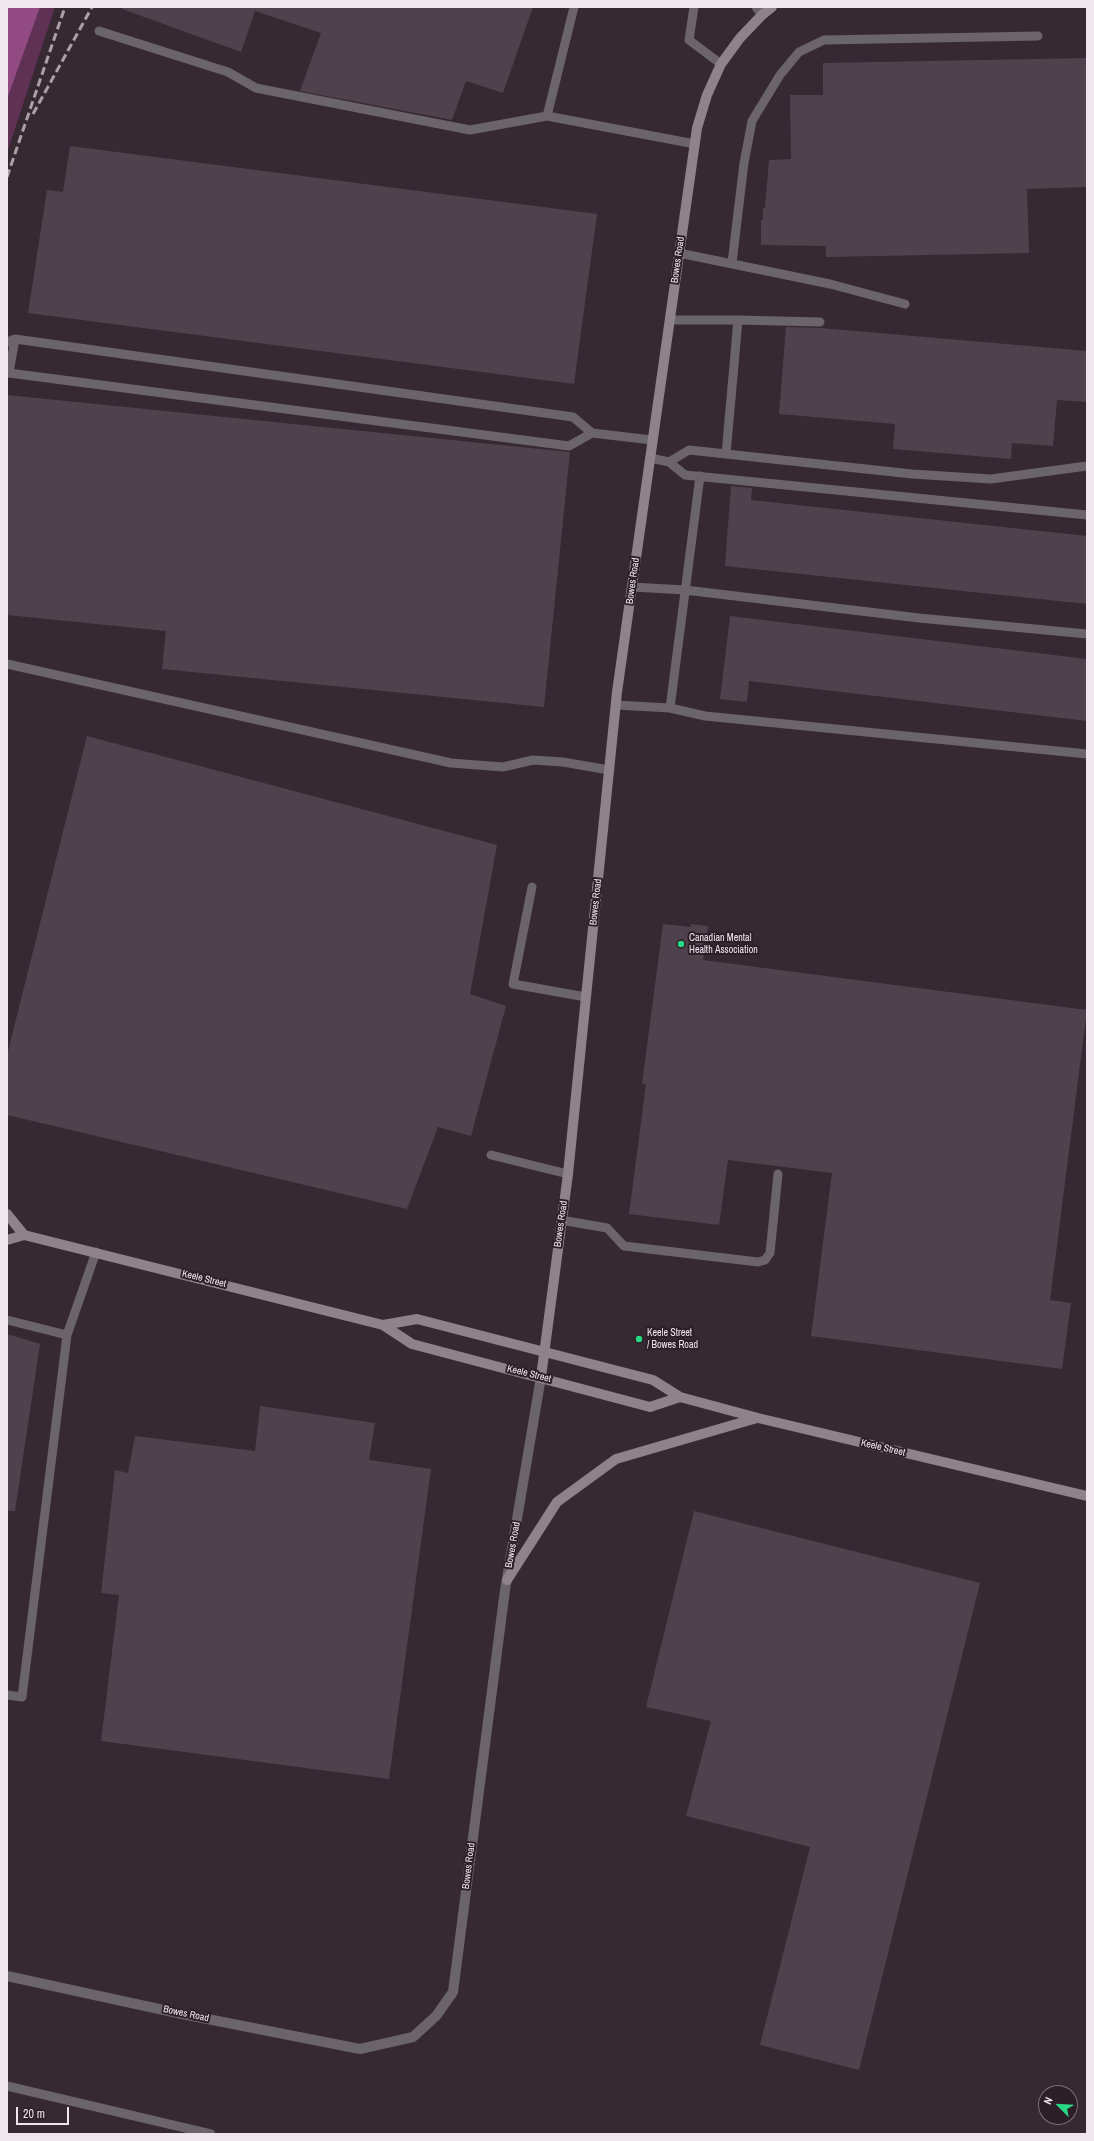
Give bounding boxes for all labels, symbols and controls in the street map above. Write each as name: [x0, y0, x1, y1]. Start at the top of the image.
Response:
street label: Bowes Road: [669, 236, 687, 284]
street label: Bowes Road: [624, 557, 642, 605]
street label: Bowes Road: [588, 878, 604, 926]
place label: Canadian Mental Health Association: [689, 932, 758, 956]
marker: Canadian Mental Health Association: [676, 939, 686, 949]
street label: Bowes Road: [552, 1200, 570, 1248]
street label: Keele Street: [181, 1268, 227, 1290]
place label: Keele Street / Bowes Road: [647, 1327, 698, 1350]
marker: Keele Street / Bowes Road: [634, 1334, 644, 1344]
street label: Keele Street: [506, 1363, 552, 1385]
street label: Keele Street: [860, 1437, 906, 1459]
street label: Bowes Road: [503, 1521, 523, 1569]
street label: Bowes Road: [460, 1842, 478, 1890]
street label: Bowes Road: [162, 2003, 210, 2025]
north arrow: [1038, 2085, 1078, 2125]
text: N: [1040, 2095, 1056, 2106]
scale bar: [18, 2099, 71, 2125]
text: 20 m: [23, 2106, 45, 2122]

